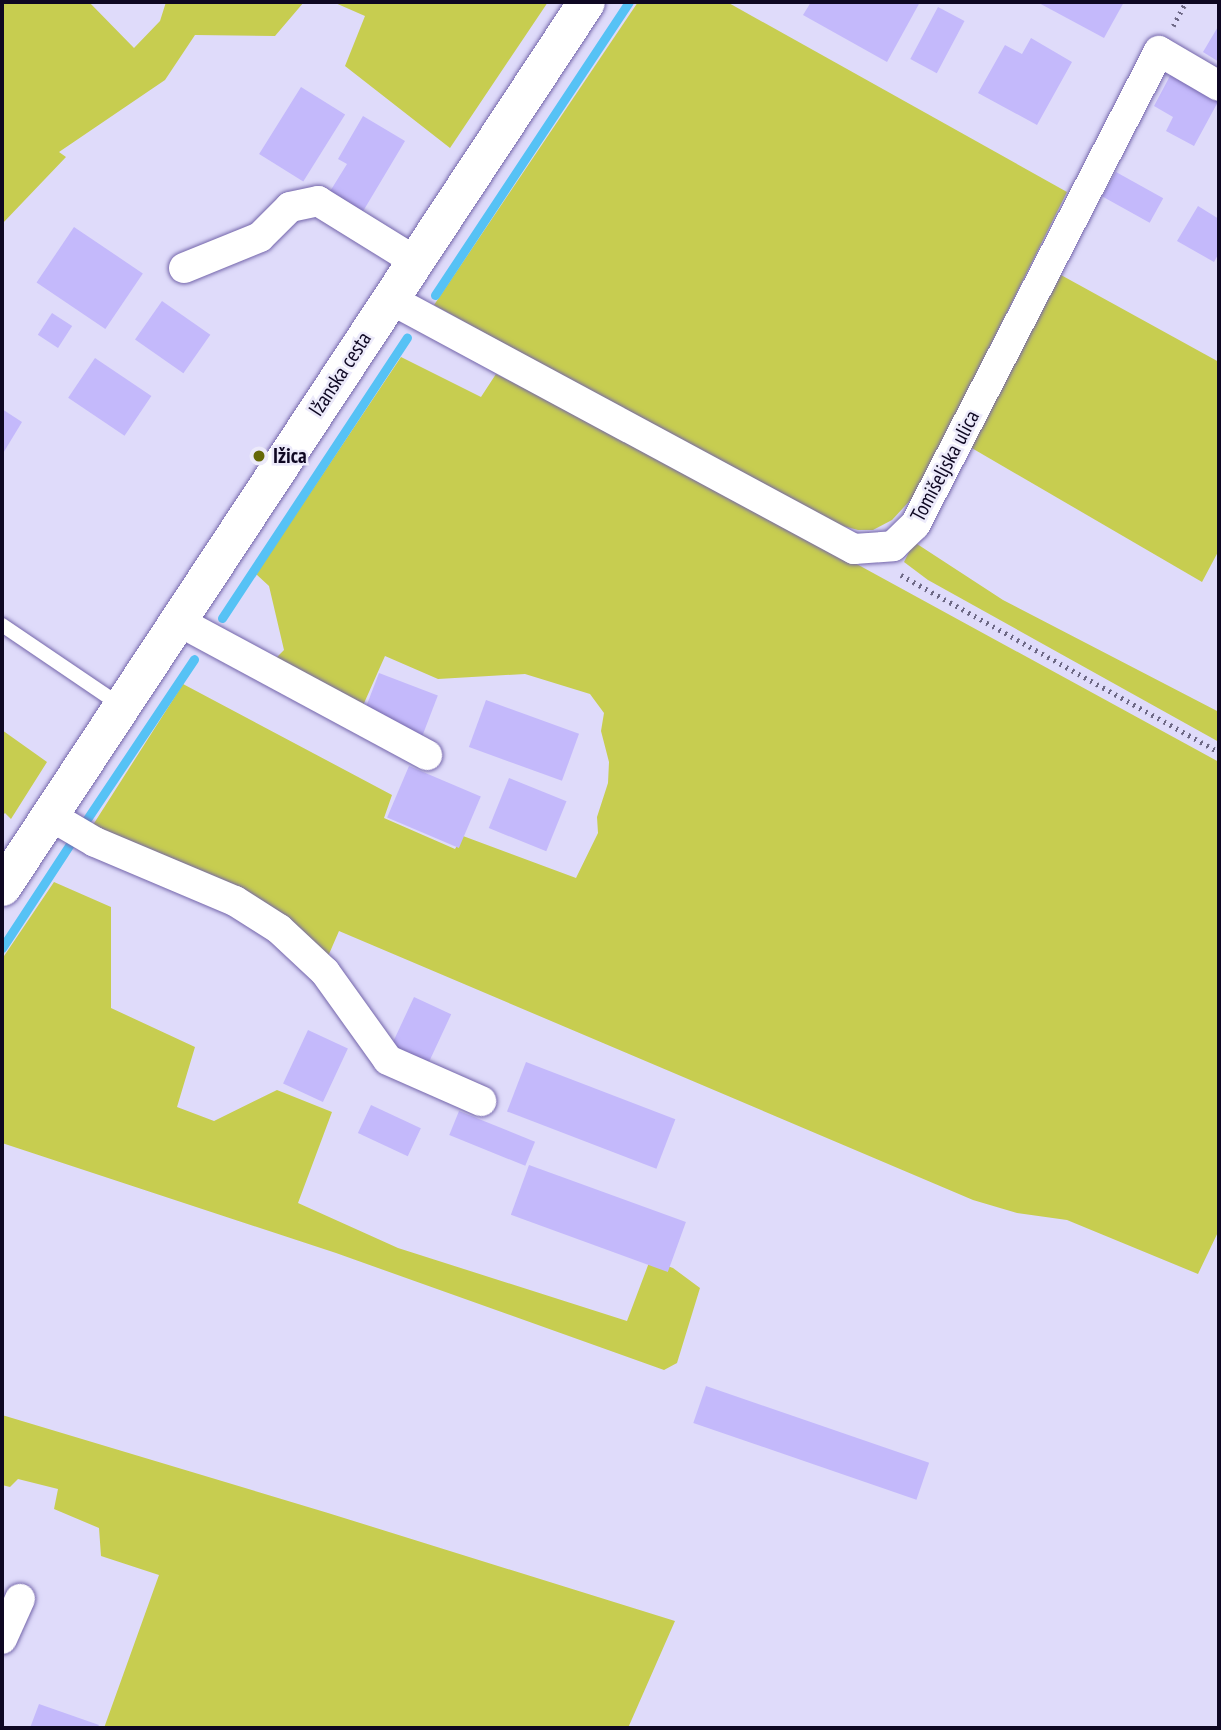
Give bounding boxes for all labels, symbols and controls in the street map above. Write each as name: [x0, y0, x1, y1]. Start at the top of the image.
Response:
street label: Ižanska cesta: [303, 327, 377, 421]
street label: Tomišeljska ulica: [905, 406, 985, 526]
place label: Ižica: [273, 443, 307, 469]
marker: Ižica: [251, 448, 267, 464]

